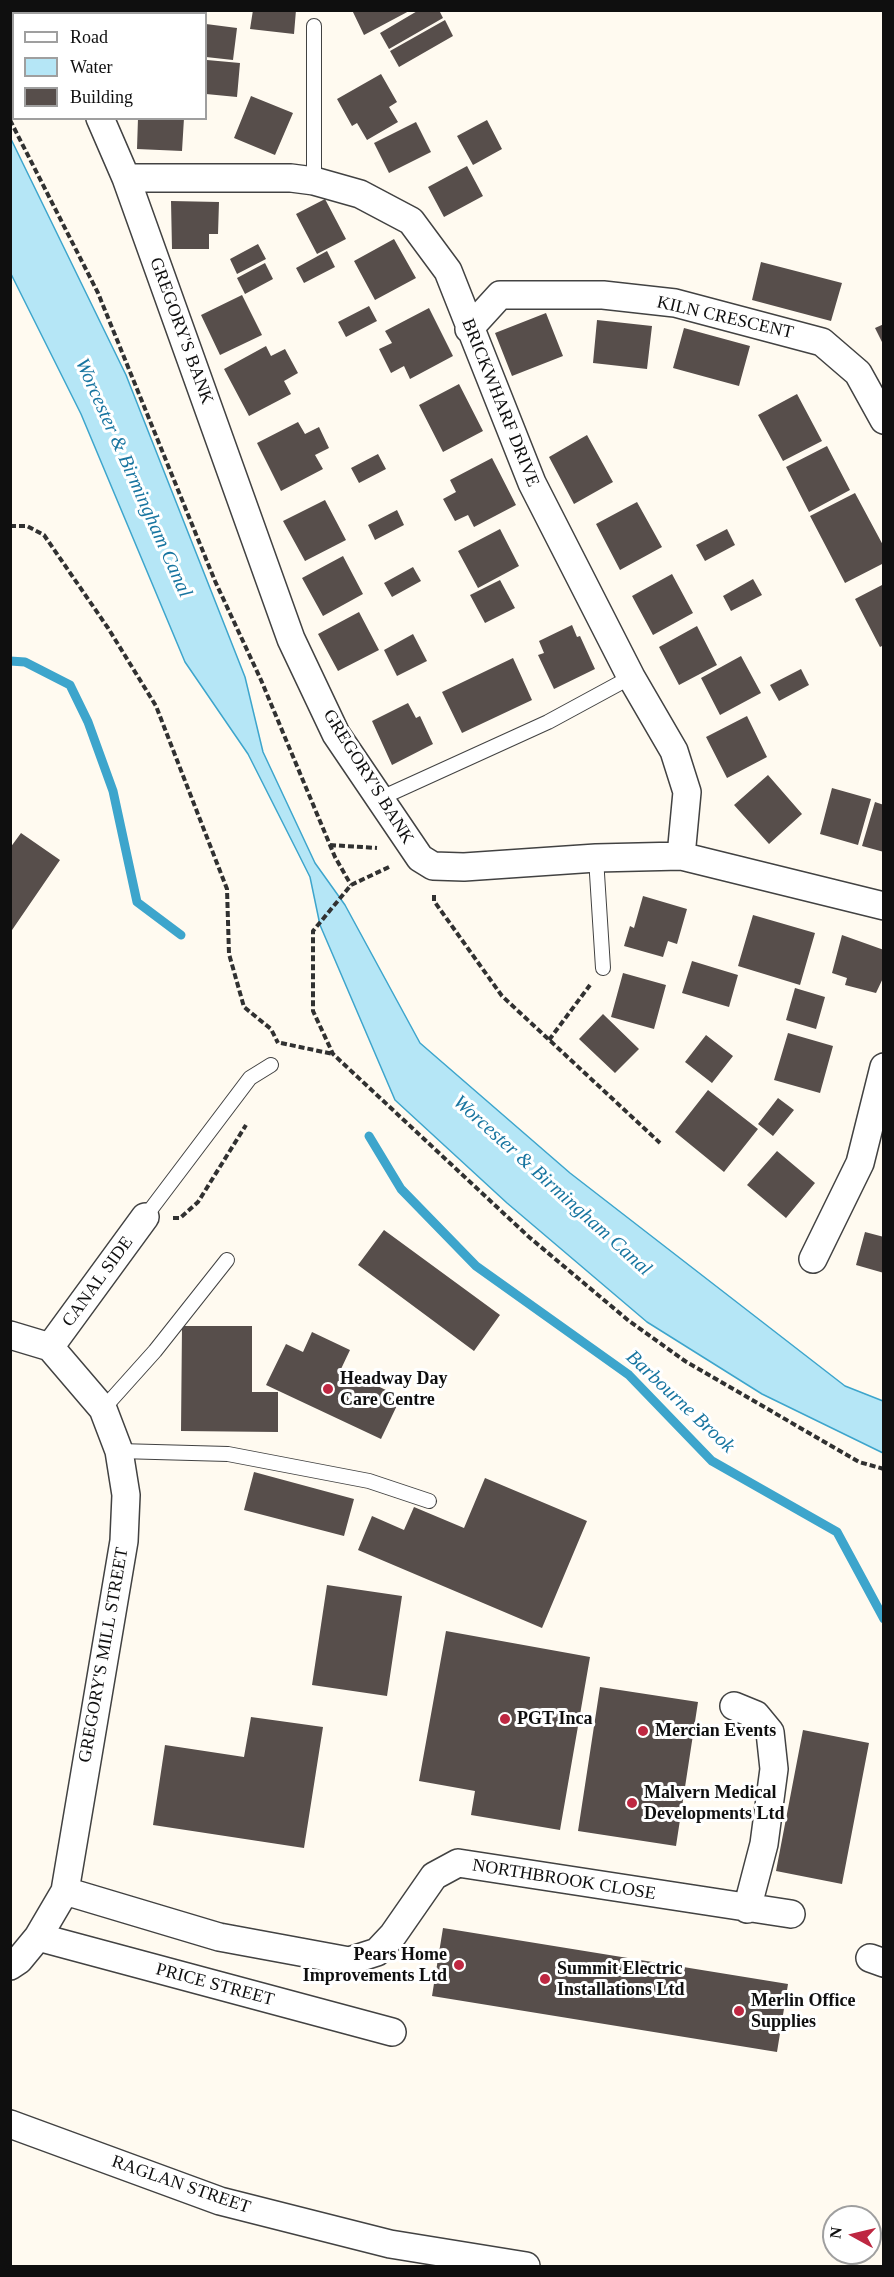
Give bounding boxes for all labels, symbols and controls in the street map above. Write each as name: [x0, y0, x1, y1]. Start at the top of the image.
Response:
legend: [12, 12, 207, 120]
text: Road: [70, 27, 108, 47]
text: Water: [70, 57, 113, 77]
text: Building: [70, 87, 133, 107]
street label: GREGORY'S BANK: [144, 255, 218, 407]
street label: KILN CRESCENT: [655, 292, 795, 344]
street label: BRICKWHARF DRIVE: [456, 316, 544, 490]
water label: Worcester & Birmingham Canal: [69, 355, 197, 601]
street label: GREGORY'S BANK: [318, 706, 418, 848]
water label: Worcester & Birmingham Canal: [448, 1090, 656, 1282]
street label: CANAL SIDE: [58, 1233, 138, 1331]
water label: Barbourne Brook: [621, 1346, 739, 1458]
place label: Headway Day Care Centre: [340, 1368, 447, 1410]
marker: Headway Day Care Centre: [321, 1382, 335, 1396]
street label: GREGORY'S MILL STREET: [74, 1546, 134, 1764]
place label: PGT Inca: [517, 1708, 593, 1730]
marker: PGT Inca: [498, 1712, 512, 1726]
place label: Mercian Events: [655, 1720, 776, 1742]
marker: Mercian Events: [636, 1724, 650, 1738]
place label: Malvern Medical Developments Ltd: [644, 1782, 784, 1824]
marker: Malvern Medical Developments Ltd: [625, 1796, 639, 1810]
street label: NORTHBROOK CLOSE: [471, 1855, 657, 1905]
place label: Pears Home Improvements Ltd: [303, 1944, 447, 1986]
marker: Pears Home Improvements Ltd: [452, 1958, 466, 1972]
place label: Summit Electric Installations Ltd: [557, 1958, 685, 2000]
street label: PRICE STREET: [154, 1959, 276, 2011]
marker: Summit Electric Installations Ltd: [538, 1972, 552, 1986]
place label: Merlin Office Supplies: [751, 1990, 855, 2032]
marker: Merlin Office Supplies: [732, 2004, 746, 2018]
street label: RAGLAN STREET: [109, 2151, 253, 2219]
north arrow: [822, 2205, 882, 2265]
text: N: [826, 2226, 845, 2240]

